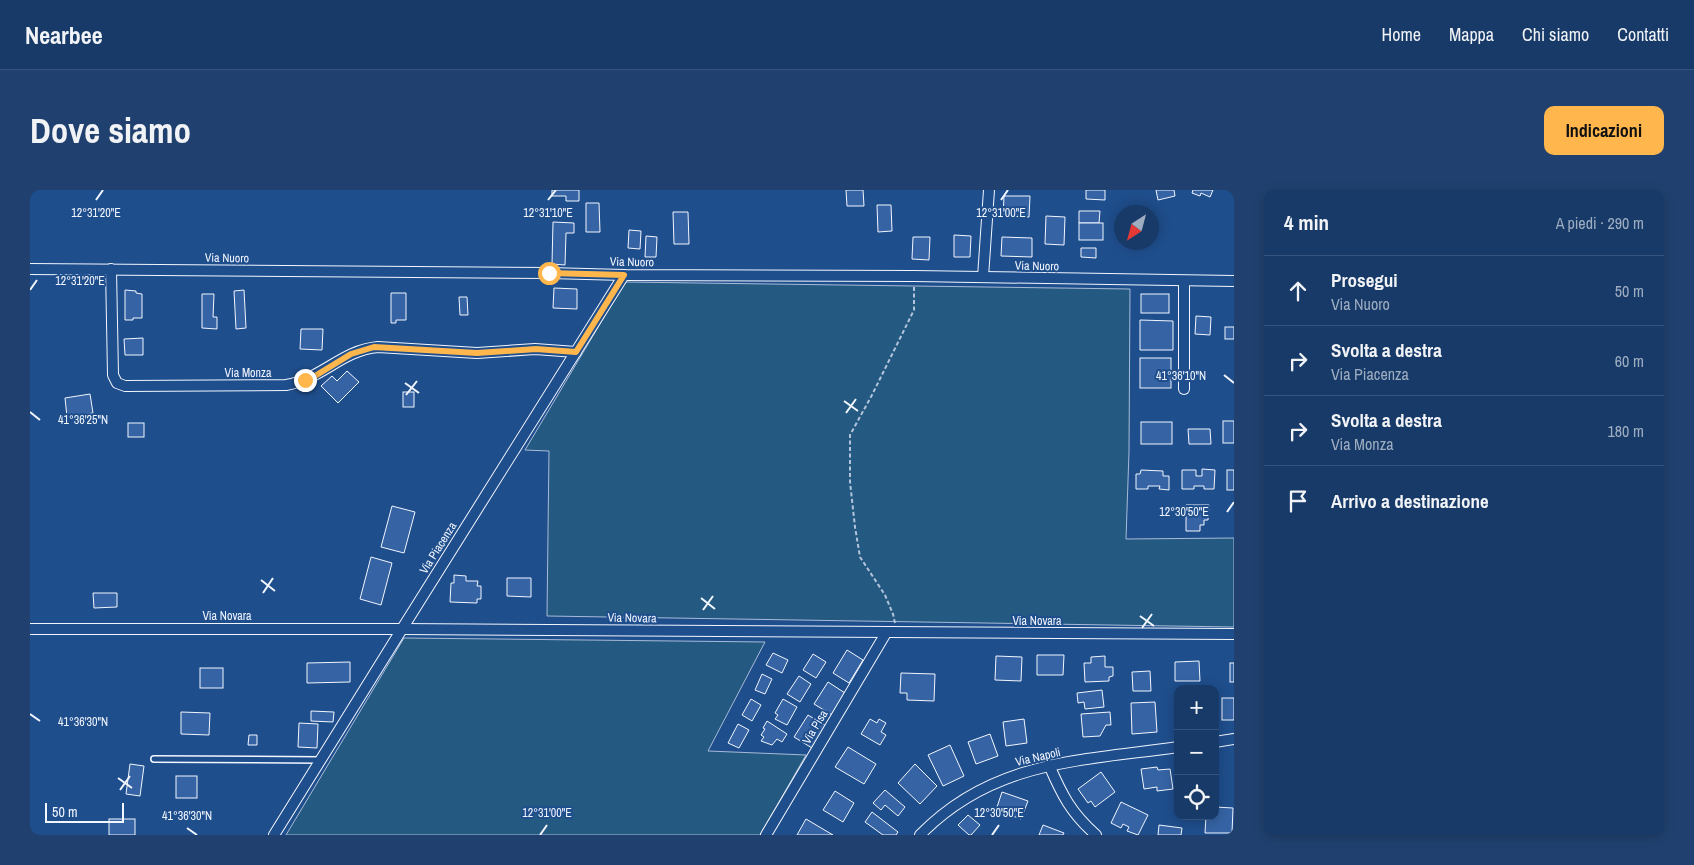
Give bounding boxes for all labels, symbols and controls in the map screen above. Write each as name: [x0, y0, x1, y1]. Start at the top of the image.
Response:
text: Nearbee: [25, 19, 103, 51]
text: Home: [1382, 22, 1421, 47]
text: Mappa: [1449, 22, 1494, 47]
text: Chi siamo: [1522, 22, 1589, 47]
text: Contatti: [1617, 22, 1669, 47]
button: Indicazioni: [1544, 106, 1664, 155]
text: Dove siamo: [30, 107, 191, 154]
text: 12°31'20"E: [71, 205, 121, 221]
text: 12°31'10"E: [523, 205, 573, 221]
text: 12°31'00"E: [976, 205, 1026, 221]
north arrow: [1114, 205, 1159, 250]
text: 4 min: [1284, 208, 1329, 237]
text: A piedi · 290 m: [1556, 212, 1644, 234]
street label: Via Nuoro: [205, 250, 249, 266]
street label: Via Nuoro: [610, 254, 654, 270]
street label: Via Nuoro: [1015, 258, 1059, 274]
route start: [538, 262, 561, 285]
text: Prosegui: [1331, 267, 1398, 293]
text: 12°31'20"E: [55, 273, 105, 289]
icon: ahead: [1284, 277, 1312, 305]
text: 50 m: [1615, 280, 1644, 302]
text: Via Nuoro: [1331, 293, 1390, 315]
text: Svolta a destra: [1331, 337, 1442, 363]
icon: right: [1284, 347, 1312, 375]
text: 60 m: [1615, 350, 1644, 372]
text: Via Piacenza: [1331, 363, 1409, 385]
street label: Via Monza: [225, 365, 272, 381]
text: 41°36'10"N: [1156, 368, 1206, 384]
route end: [294, 369, 317, 392]
text: Svolta a destra: [1331, 407, 1442, 433]
text: 41°36'25"N: [58, 412, 108, 428]
icon: right: [1284, 417, 1312, 445]
text: 180 m: [1608, 420, 1644, 442]
text: Via Monza: [1331, 433, 1394, 455]
icon: arrive: [1284, 487, 1312, 515]
text: Arrivo a destinazione: [1331, 488, 1489, 514]
text: 12°30'50"E: [1159, 504, 1209, 520]
street label: Via Piacenza: [416, 519, 461, 577]
street label: Via Novara: [202, 608, 252, 624]
street label: Via Novara: [607, 610, 657, 626]
street label: Via Novara: [1012, 613, 1062, 629]
map controls: [1174, 685, 1219, 820]
button: +: [1174, 685, 1219, 730]
street label: Via Pisa: [799, 707, 832, 747]
text: 41°36'30"N: [58, 714, 108, 730]
button: −: [1174, 730, 1219, 775]
street label: Via Napoli: [1014, 744, 1062, 770]
button: locate: [1174, 775, 1219, 820]
scale bar: [45, 800, 124, 823]
text: 50 m: [52, 803, 78, 821]
text: 12°31'00"E: [522, 805, 572, 821]
text: 12°30'50"E: [974, 805, 1024, 821]
text: 41°36'30"N: [162, 808, 212, 824]

